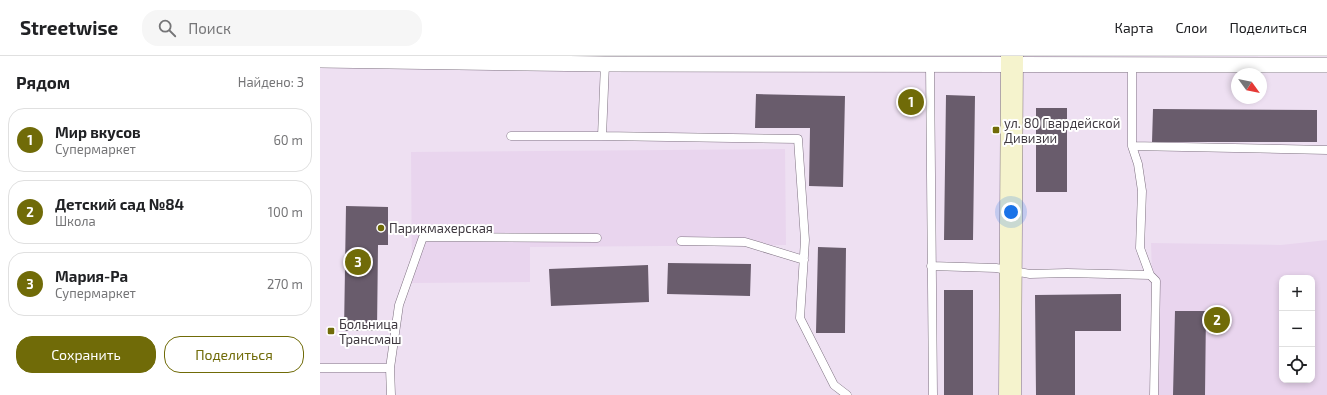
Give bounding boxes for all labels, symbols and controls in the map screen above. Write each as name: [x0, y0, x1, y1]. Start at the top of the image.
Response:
search box: [142, 10, 422, 46]
text: Streetwise: [20, 16, 118, 39]
icon: search: [156, 17, 178, 39]
text: Поиск: [188, 19, 231, 37]
text: Карта: [1114, 19, 1153, 36]
text: Слои: [1175, 19, 1207, 36]
text: Поделиться: [1229, 19, 1307, 36]
north arrow: [1231, 68, 1267, 104]
text: Рядом: [16, 72, 70, 92]
text: Найдено: 3: [238, 74, 304, 90]
pin: 1: [898, 87, 924, 117]
place label: ул. 80 Гвардейской Дивизии: [1004, 115, 1120, 146]
text: Мир вкусов: [55, 123, 141, 141]
marker: ул. 80 Гвардейской Дивизии: [991, 125, 1001, 135]
text: 1: [27, 132, 33, 148]
text: 60 m: [273, 132, 303, 148]
text: Супермаркет: [55, 141, 136, 157]
text: Детский сад №84: [55, 195, 184, 213]
your location: [1001, 202, 1021, 222]
text: 2: [26, 204, 34, 220]
text: 100 m: [268, 204, 303, 220]
text: Школа: [55, 213, 96, 229]
place label: Парикмахерская: [389, 220, 493, 236]
marker: Парикмахерская: [376, 223, 386, 233]
pin: 3: [345, 247, 371, 277]
text: Мария-Ра: [55, 267, 128, 285]
map controls: [1279, 275, 1315, 383]
button: +: [1279, 275, 1315, 311]
text: 3: [26, 276, 34, 292]
text: 270 m: [267, 276, 303, 292]
text: Супермаркет: [55, 285, 136, 301]
pin: 2: [1204, 305, 1230, 335]
button: −: [1279, 311, 1315, 347]
place label: Больница Трансмаш: [339, 316, 402, 347]
marker: Больница Трансмаш: [326, 326, 336, 336]
button: Сохранить: [16, 336, 156, 373]
button: Поделиться: [164, 336, 304, 373]
button: locate: [1279, 347, 1315, 383]

